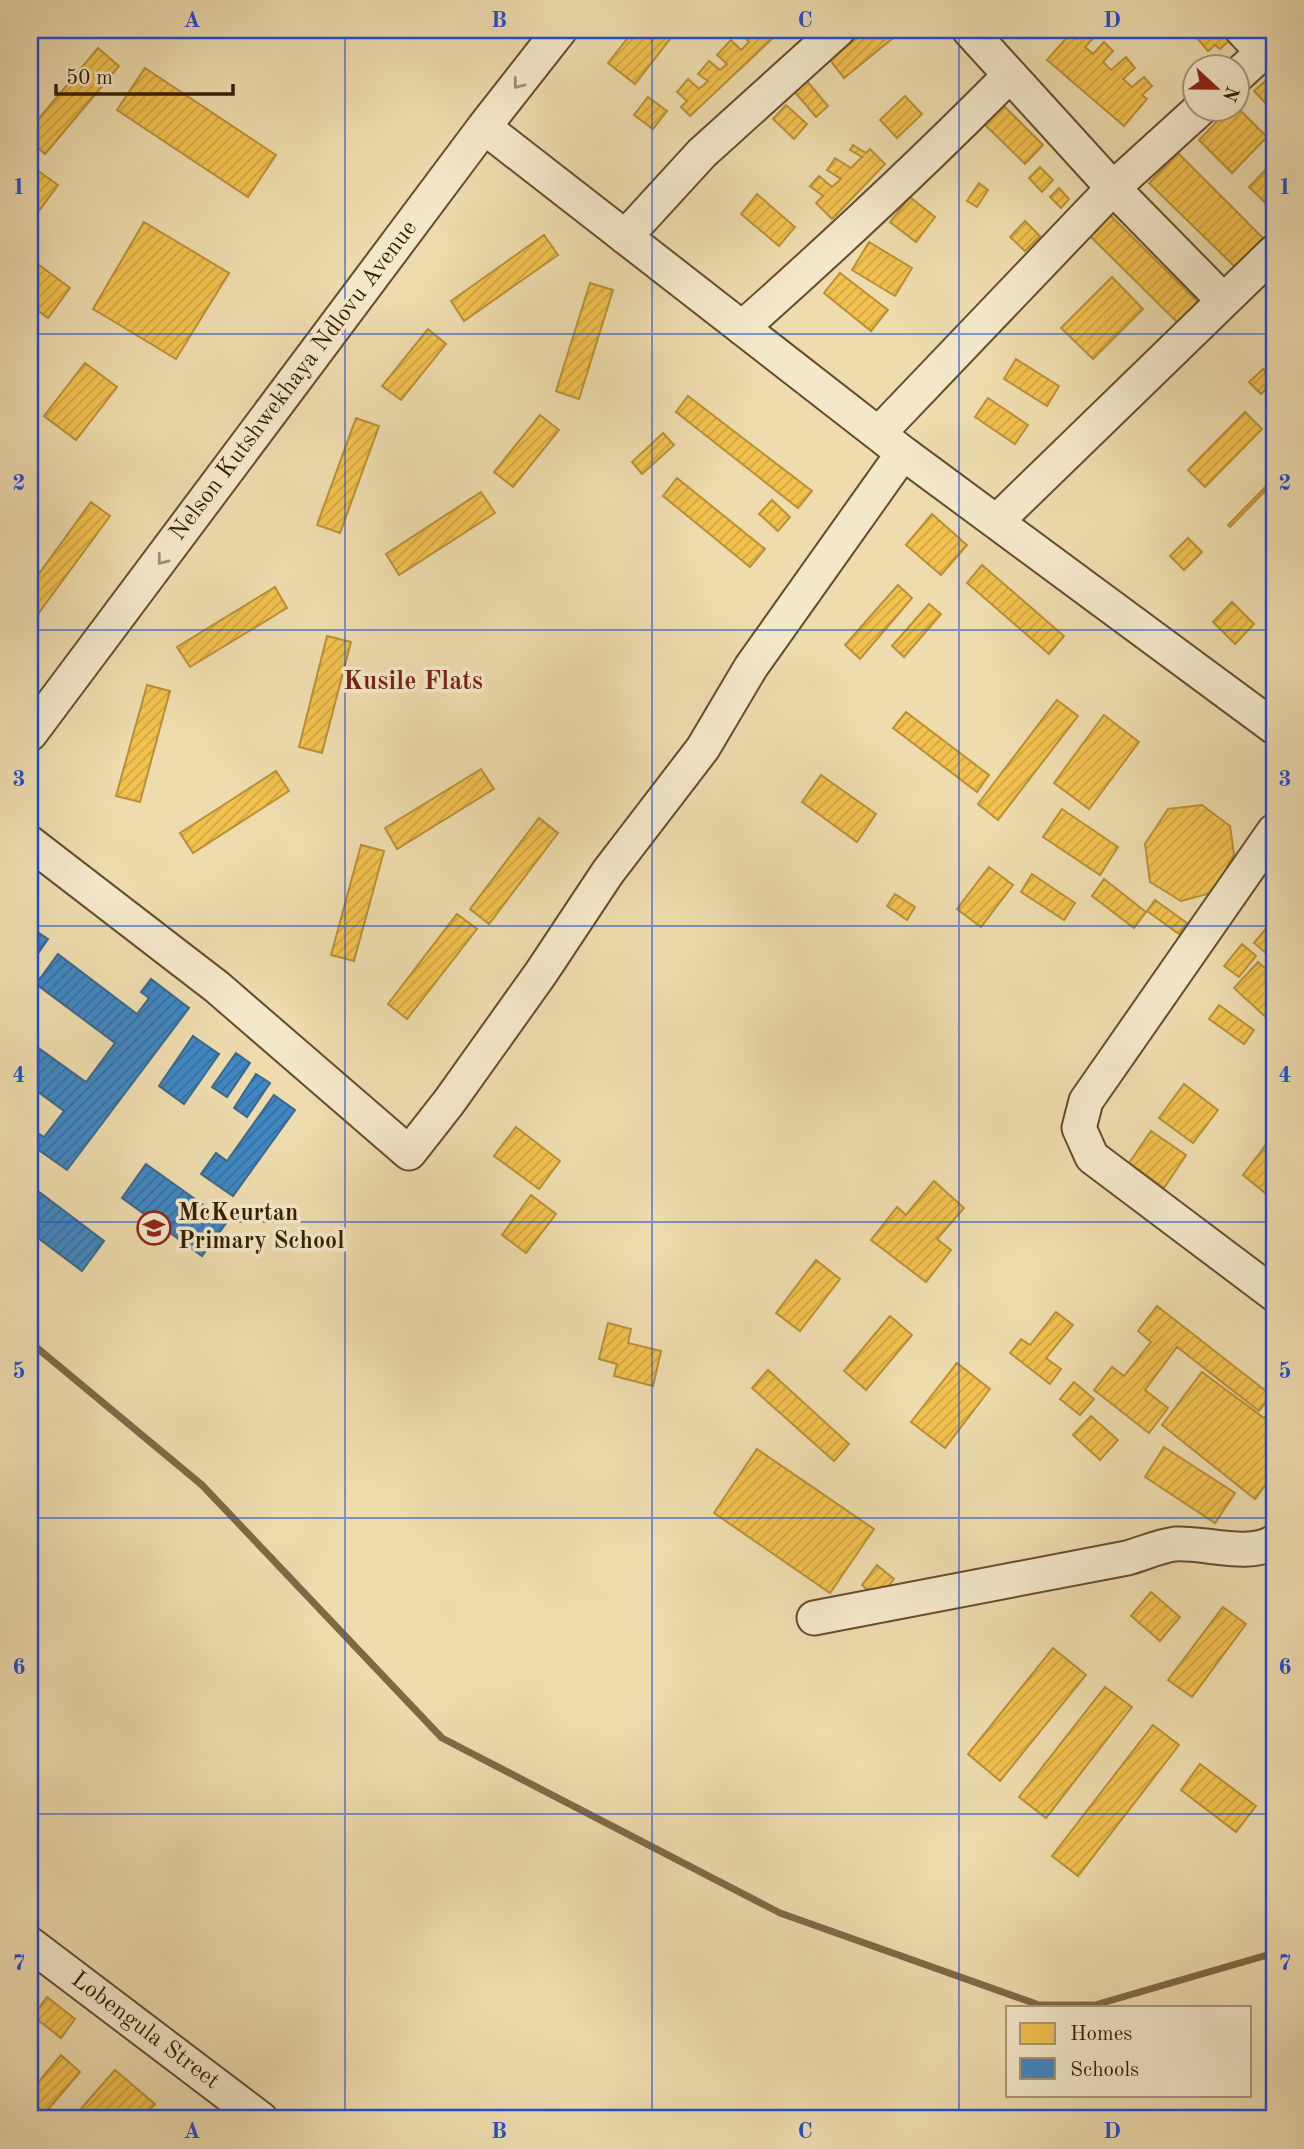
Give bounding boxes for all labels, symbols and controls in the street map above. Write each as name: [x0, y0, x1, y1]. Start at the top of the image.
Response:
text: A: [183, 9, 201, 32]
text: B: [491, 9, 507, 32]
text: C: [797, 9, 813, 32]
text: D: [1103, 9, 1121, 32]
scale bar: [56, 52, 233, 96]
north arrow: [1182, 52, 1252, 122]
text: 50 m: [66, 68, 113, 89]
one-way arrow: [514, 76, 527, 88]
text: N: [1218, 83, 1241, 104]
text: 1: [12, 176, 26, 199]
text: 1: [1278, 176, 1292, 199]
street label: Nelson Kutshwekhaya Ndlovu Avenue: [166, 217, 422, 545]
text: 2: [12, 472, 26, 495]
text: 2: [1278, 472, 1292, 495]
one-way arrow: [157, 552, 170, 565]
district label: Kusile Flats: [343, 669, 483, 695]
text: 3: [12, 768, 26, 791]
text: 3: [1278, 768, 1292, 791]
text: 4: [12, 1064, 26, 1087]
text: 4: [1278, 1064, 1292, 1087]
place label: McKeurtan Primary School: [178, 1202, 345, 1254]
school or university icon: McKeurtan Primary School: [135, 1209, 173, 1247]
text: 5: [12, 1360, 26, 1383]
text: 5: [1278, 1360, 1292, 1383]
text: 6: [12, 1656, 26, 1679]
text: 6: [1278, 1656, 1292, 1679]
text: 7: [12, 1952, 26, 1975]
text: 7: [1278, 1952, 1292, 1975]
street label: Lobengula Street: [66, 1968, 224, 2094]
legend: [1006, 2006, 1252, 2096]
text: Homes: [1070, 2024, 1132, 2045]
text: Schools: [1070, 2060, 1139, 2081]
text: A: [183, 2120, 201, 2143]
text: B: [491, 2120, 507, 2143]
text: C: [797, 2120, 813, 2143]
text: D: [1103, 2120, 1121, 2143]

